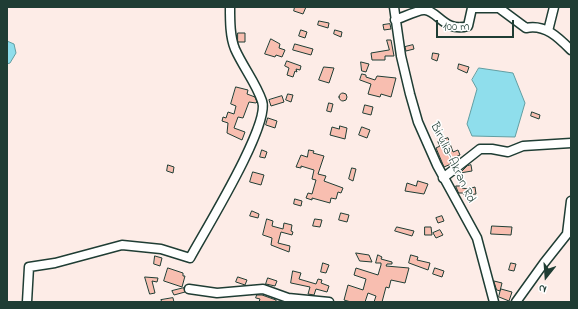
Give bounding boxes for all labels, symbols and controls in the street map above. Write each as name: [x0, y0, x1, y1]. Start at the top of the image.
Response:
scale bar: [438, 12, 516, 38]
text: 100 m: [443, 18, 470, 36]
street label: Birulia-Akran Rd: [426, 120, 478, 206]
north arrow: [526, 257, 566, 297]
text: N: [537, 280, 548, 297]

